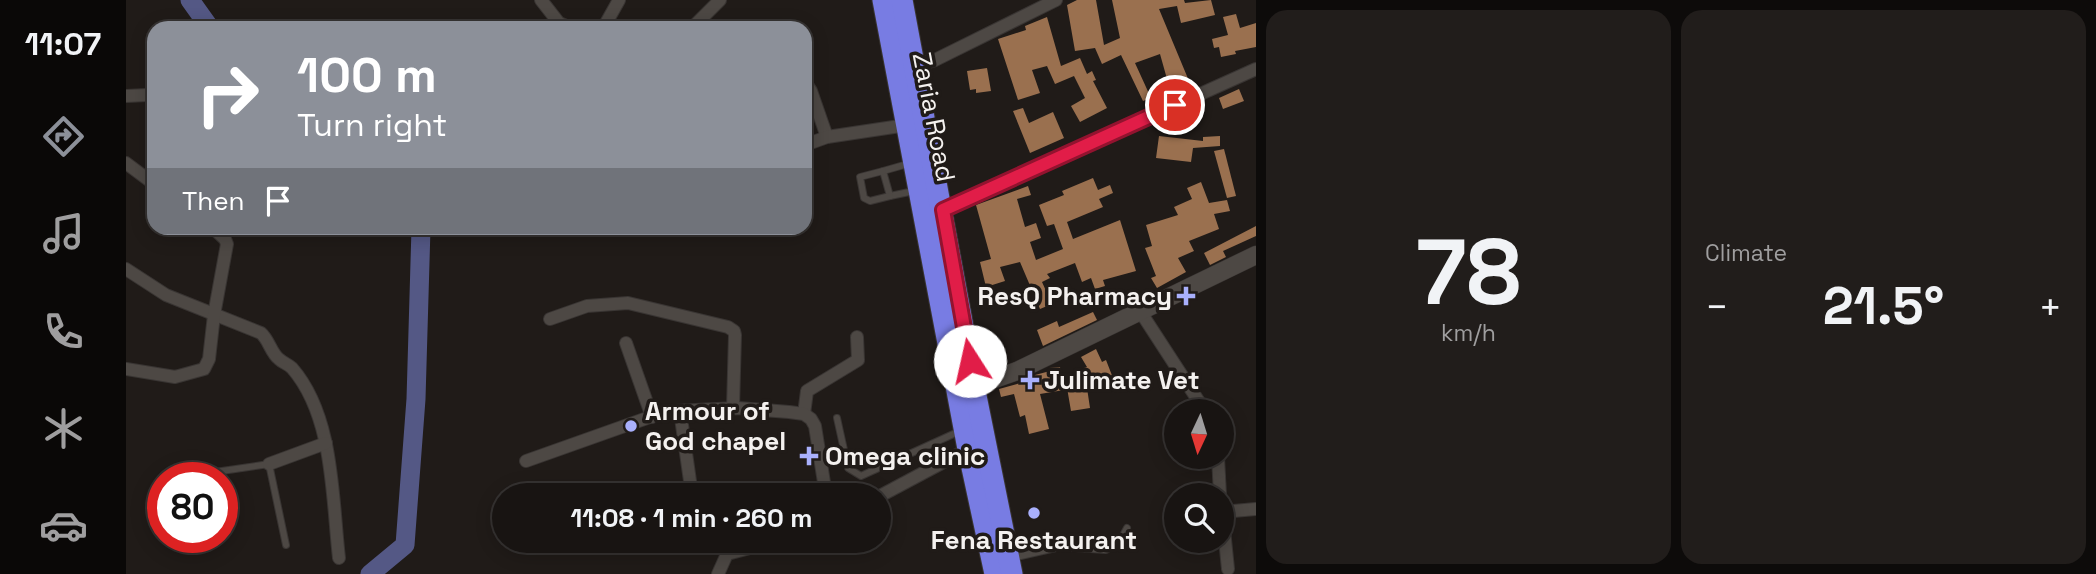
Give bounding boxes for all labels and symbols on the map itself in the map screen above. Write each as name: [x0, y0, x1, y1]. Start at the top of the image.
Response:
street label: Zaria Road: [905, 49, 963, 185]
pin: [1145, 75, 1205, 135]
place label: ResQ Pharmacy: [977, 279, 1172, 313]
marker: ResQ Pharmacy: [1178, 288, 1194, 304]
position arrow: [933, 324, 1007, 398]
place label: Julimate Vet: [1044, 363, 1200, 397]
marker: Julimate Vet: [1022, 372, 1038, 388]
place label: Armour of God chapel: [645, 394, 786, 458]
north arrow: [1164, 399, 1234, 469]
marker: Armour of God chapel: [623, 418, 639, 434]
place label: Omega clinic: [825, 439, 985, 473]
marker: Omega clinic: [799, 446, 819, 466]
speed limit sign: 80: [147, 462, 238, 553]
marker: Fena Restaurant: [1026, 505, 1042, 521]
place label: Fena Restaurant: [931, 523, 1137, 557]

